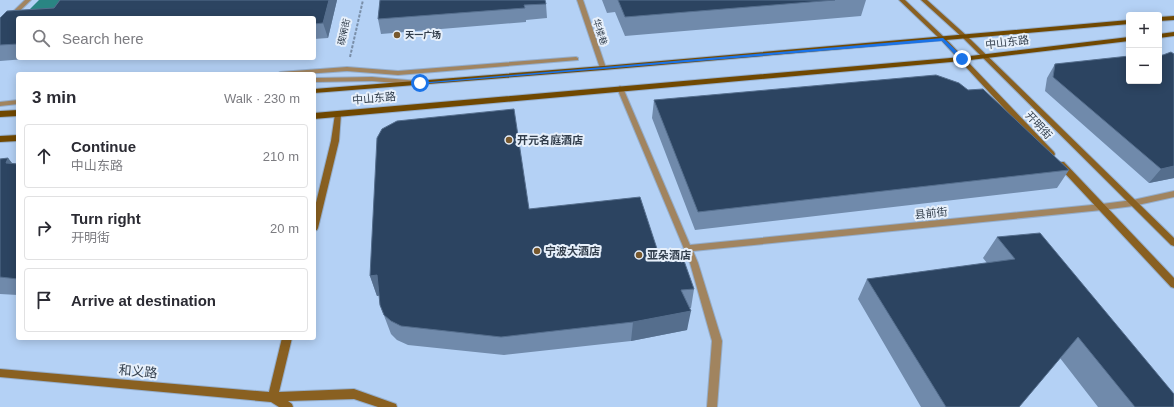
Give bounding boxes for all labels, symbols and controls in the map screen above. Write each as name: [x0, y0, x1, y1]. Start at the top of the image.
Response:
map controls: [1126, 12, 1162, 84]
button: +: [1126, 12, 1162, 48]
search box: [16, 16, 316, 60]
street label: 华楼巷: [591, 17, 610, 46]
street label: 碶闸街: [336, 18, 352, 46]
icon: search: [30, 27, 52, 49]
text: Search here: [62, 30, 144, 47]
marker: 天一广场: [392, 30, 402, 40]
place label: 天一广场: [405, 30, 441, 40]
street label: 中山东路: [984, 33, 1030, 51]
button: −: [1126, 48, 1162, 84]
route end: [953, 50, 971, 68]
route start: [411, 74, 429, 92]
text: 3 min: [32, 88, 76, 107]
street label: 中山东路: [352, 90, 396, 106]
text: Walk · 230 m: [224, 91, 300, 106]
street label: 开明街: [1023, 109, 1055, 141]
place label: 开元名庭酒店: [517, 134, 583, 146]
marker: 开元名庭酒店: [504, 135, 514, 145]
text: Continue: [71, 138, 136, 155]
icon: ahead: [33, 145, 55, 167]
text: 210 m: [263, 149, 299, 164]
text: 中山东路: [71, 158, 123, 173]
street label: 县前街: [914, 205, 948, 221]
text: Turn right: [71, 210, 141, 227]
icon: right: [33, 217, 55, 239]
text: 20 m: [270, 221, 299, 236]
text: 开明街: [71, 230, 110, 245]
place label: 宁波大酒店: [545, 245, 600, 257]
marker: 宁波大酒店: [532, 246, 542, 256]
place label: 亚朵酒店: [647, 249, 691, 261]
marker: 亚朵酒店: [634, 250, 644, 260]
icon: arrive: [33, 289, 55, 311]
text: Arrive at destination: [71, 292, 216, 309]
street label: 和义路: [118, 362, 158, 381]

